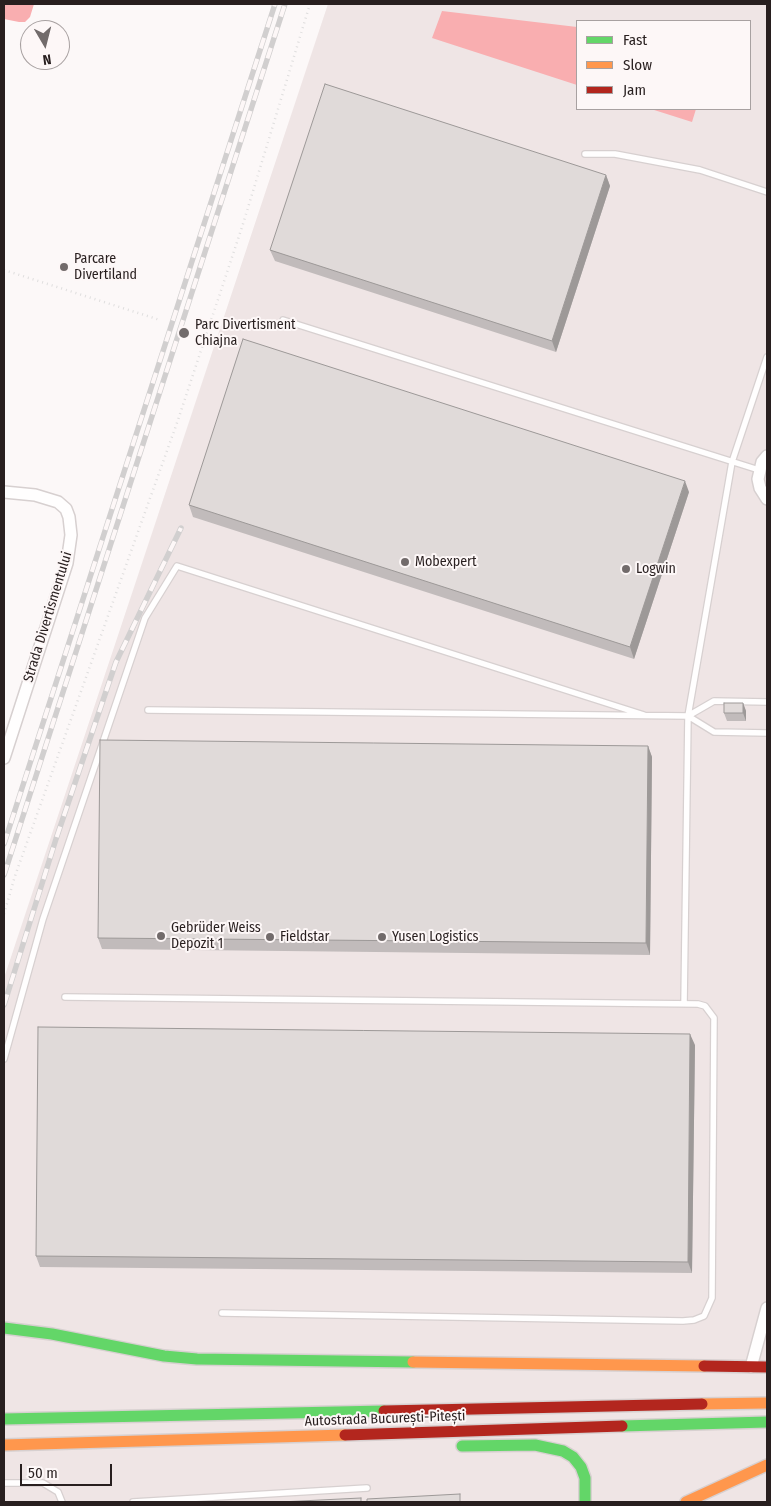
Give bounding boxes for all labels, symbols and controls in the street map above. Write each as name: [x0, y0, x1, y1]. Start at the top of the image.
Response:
north arrow: [20, 20, 70, 70]
legend: [576, 20, 751, 110]
text: Fast: [623, 31, 647, 49]
text: N: [42, 50, 52, 68]
text: Slow: [623, 56, 652, 74]
text: Jam: [623, 81, 646, 99]
place label: Parcare Divertiland: [74, 251, 137, 284]
marker: Parcare Divertiland: [58, 261, 70, 273]
place label: Parc Divertisment Chiajna: [195, 317, 296, 350]
marker: Parc Divertisment Chiajna: [177, 326, 191, 340]
street label: Strada Divertismentului: [20, 550, 76, 684]
place label: Mobexpert: [415, 554, 477, 570]
marker: Mobexpert: [399, 556, 411, 568]
place label: Logwin: [636, 561, 676, 577]
marker: Logwin: [620, 563, 632, 575]
place label: Gebrüder Weiss Depozit 1: [171, 920, 261, 952]
place label: Fieldstar: [280, 929, 329, 945]
place label: Yusen Logistics: [392, 929, 479, 945]
marker: Gebrüder Weiss Depozit 1: [155, 930, 167, 942]
marker: Fieldstar: [264, 931, 276, 943]
marker: Yusen Logistics: [376, 931, 388, 943]
street label: Autostrada București-Pitești: [304, 1408, 466, 1430]
scale bar: [22, 1454, 115, 1486]
text: 50 m: [28, 1464, 58, 1482]

